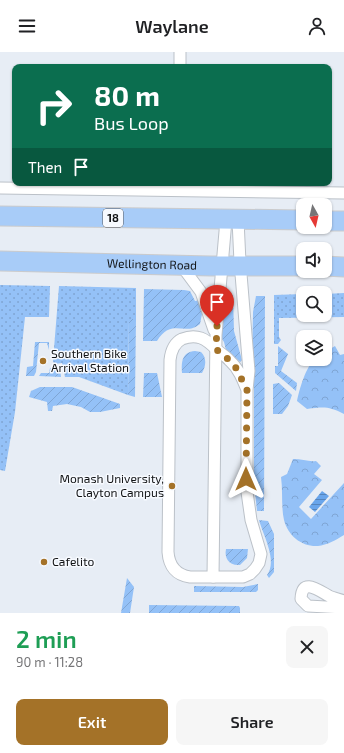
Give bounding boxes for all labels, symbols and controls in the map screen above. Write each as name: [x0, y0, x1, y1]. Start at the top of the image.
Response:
icon: menu: [16, 15, 38, 37]
text: Waylane: [135, 15, 209, 37]
icon: person: [306, 15, 328, 37]
text: 80 m: [94, 78, 160, 112]
icon: right: [28, 80, 80, 132]
text: Bus Loop: [94, 112, 169, 134]
icon: arrive: [70, 156, 92, 178]
text: Then: [28, 158, 62, 176]
north arrow: [296, 198, 332, 234]
map controls: [296, 198, 332, 366]
road number: 18: [103, 209, 123, 227]
button: sound: [296, 242, 332, 278]
street label: Wellington Road: [107, 256, 197, 272]
pin: [200, 285, 234, 326]
button: search: [296, 286, 332, 322]
icon: arrive: [206, 291, 228, 313]
button: layers: [296, 330, 332, 366]
place label: Southern Bike Arrival Station: [51, 346, 129, 374]
marker: Southern Bike Arrival Station: [38, 356, 48, 366]
position arrow: [225, 458, 267, 500]
place label: Monash University, Clayton Campus: [60, 471, 164, 499]
marker: Monash University, Clayton Campus: [167, 481, 177, 491]
place label: Cafelito: [52, 554, 94, 568]
marker: Cafelito: [39, 557, 49, 567]
text: 2 min: [16, 624, 77, 653]
button: close: [286, 626, 328, 668]
text: 90 m · 11:28: [16, 654, 83, 670]
button: Exit: [16, 699, 168, 745]
button: Share: [176, 699, 328, 745]

